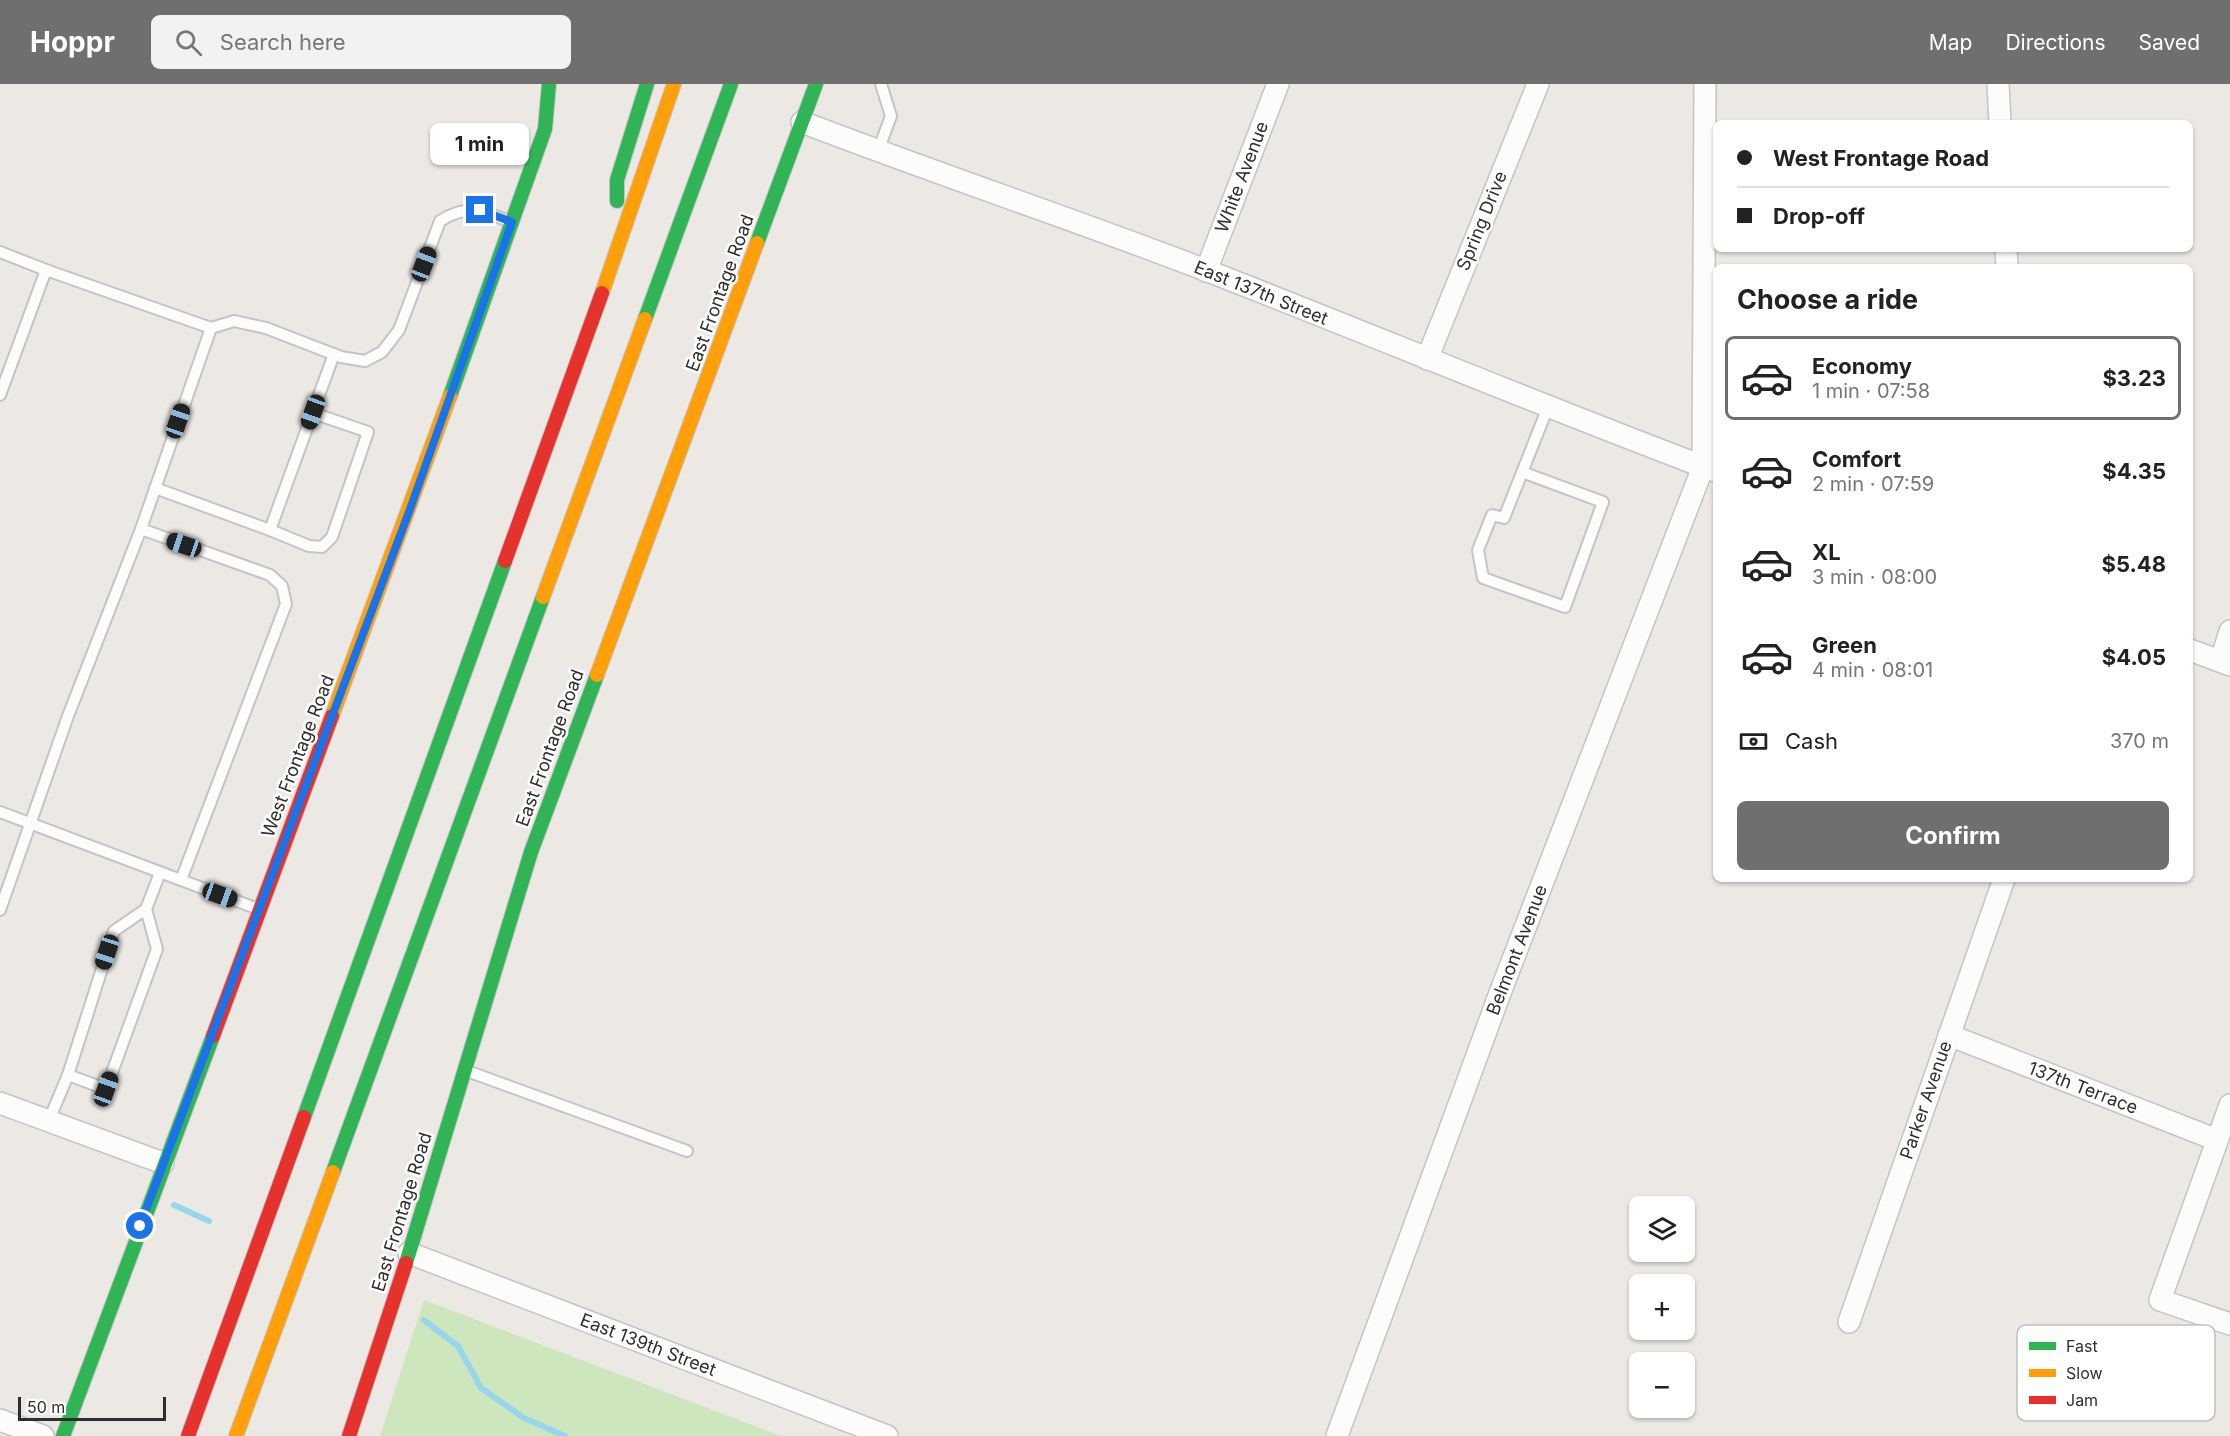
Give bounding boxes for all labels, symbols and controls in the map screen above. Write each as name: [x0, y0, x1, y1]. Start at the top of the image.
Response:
search box: [151, 15, 571, 69]
text: Hoppr: [30, 25, 115, 59]
icon: search: [172, 26, 205, 59]
text: Search here: [220, 29, 346, 55]
text: Map: [1929, 30, 1972, 55]
text: Directions: [2005, 30, 2106, 55]
text: Saved: [2139, 30, 2200, 55]
street label: White Avenue: [1211, 118, 1272, 235]
callout: 1 min: [430, 123, 530, 165]
text: 1 min: [455, 132, 504, 156]
text: West Frontage Road: [1773, 145, 1989, 171]
street label: Spring Drive: [1452, 168, 1511, 274]
route end: [466, 196, 493, 223]
text: Drop-off: [1773, 203, 1865, 229]
street label: East Frontage Road: [681, 211, 758, 374]
car: [409, 244, 439, 284]
street label: East 137th Street: [1191, 256, 1331, 329]
text: Choose a ride: [1737, 283, 1918, 316]
icon: car: [1740, 351, 1794, 405]
text: Economy: [1812, 353, 1912, 379]
text: $3.23: [2102, 365, 2166, 391]
text: 1 min · 07:58: [1812, 379, 1930, 403]
car: [298, 392, 328, 432]
car: [164, 401, 192, 441]
icon: car: [1740, 444, 1794, 498]
text: Comfort: [1812, 446, 1901, 472]
text: $4.35: [2102, 458, 2166, 484]
text: 2 min · 07:59: [1812, 472, 1934, 496]
car: [164, 531, 204, 559]
icon: car: [1740, 537, 1794, 591]
text: XL: [1812, 539, 1841, 565]
text: $5.48: [2101, 551, 2166, 577]
text: 3 min · 08:00: [1812, 565, 1937, 589]
icon: car: [1740, 630, 1794, 684]
text: Green: [1812, 632, 1877, 658]
text: $4.05: [2102, 644, 2166, 670]
text: 4 min · 08:01: [1812, 658, 1933, 682]
street label: East Frontage Road: [511, 666, 588, 829]
street label: West Frontage Road: [257, 672, 338, 840]
icon: cash: [1737, 725, 1770, 758]
text: Cash: [1785, 728, 1838, 754]
text: 370 m: [2110, 729, 2169, 753]
button: Confirm: [1737, 801, 2169, 870]
car: [200, 880, 240, 910]
street label: Belmont Avenue: [1482, 882, 1551, 1018]
car: [93, 932, 121, 972]
street label: Parker Avenue: [1895, 1038, 1956, 1162]
street label: 137th Terrace: [2025, 1057, 2141, 1118]
car: [91, 1069, 121, 1109]
street label: East Frontage Road: [367, 1130, 436, 1294]
map controls: [1629, 1196, 1695, 1418]
button: layers: [1629, 1196, 1695, 1262]
route start: [126, 1212, 153, 1239]
button: +: [1629, 1274, 1695, 1340]
street label: East 139th Street: [577, 1309, 719, 1380]
legend: [2017, 1325, 2215, 1421]
text: Fast: [2066, 1336, 2098, 1356]
button: −: [1629, 1352, 1695, 1418]
text: Slow: [2066, 1363, 2103, 1383]
text: Jam: [2066, 1390, 2098, 1410]
scale bar: [18, 1394, 166, 1422]
text: 50 m: [27, 1397, 65, 1417]

